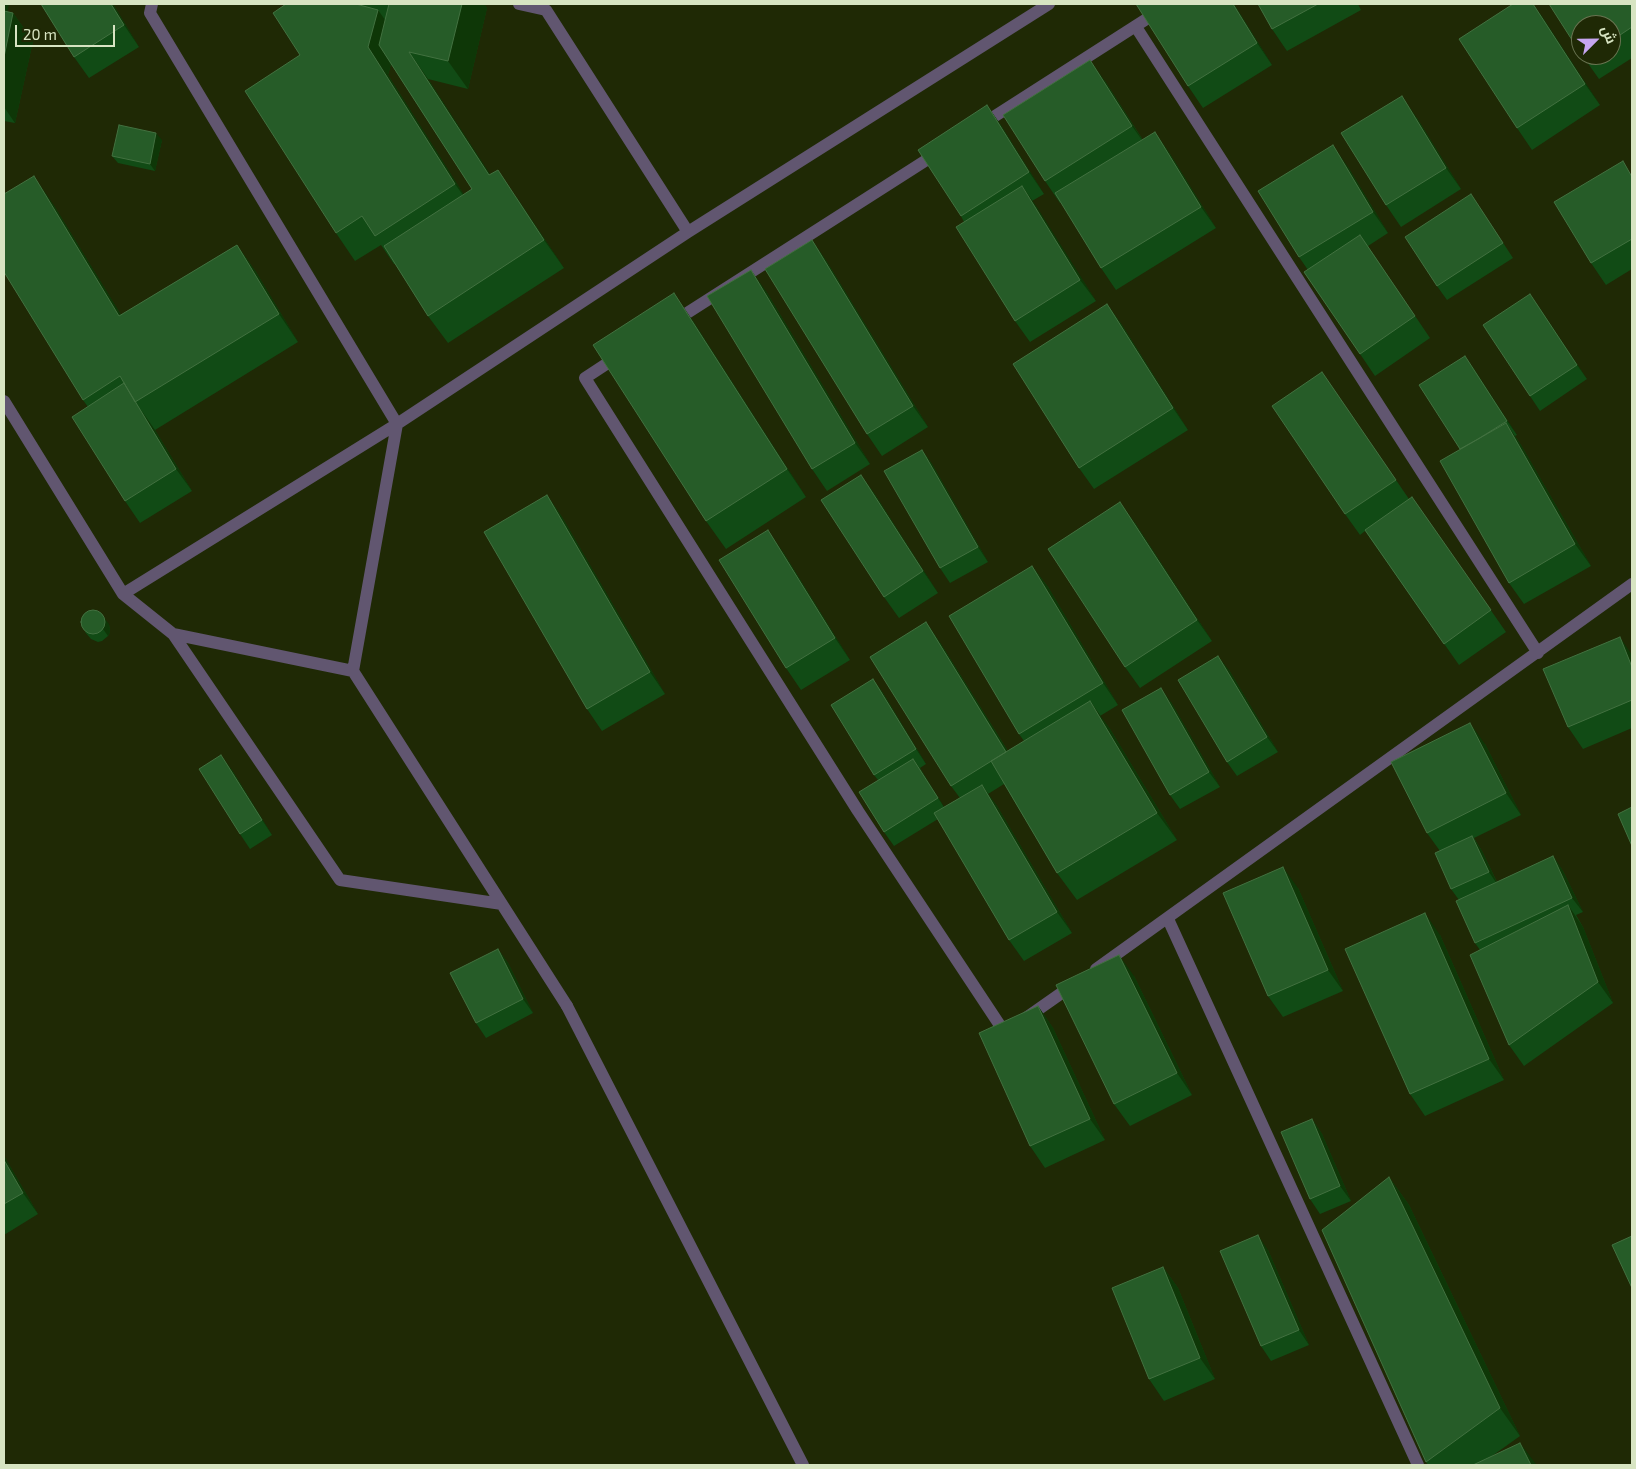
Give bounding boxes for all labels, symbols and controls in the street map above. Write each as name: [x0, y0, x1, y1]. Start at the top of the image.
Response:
scale bar: [18, 15, 118, 47]
north arrow: [1571, 15, 1621, 65]
text: ش: [1598, 23, 1621, 46]
text: 20 m: [23, 25, 57, 43]

